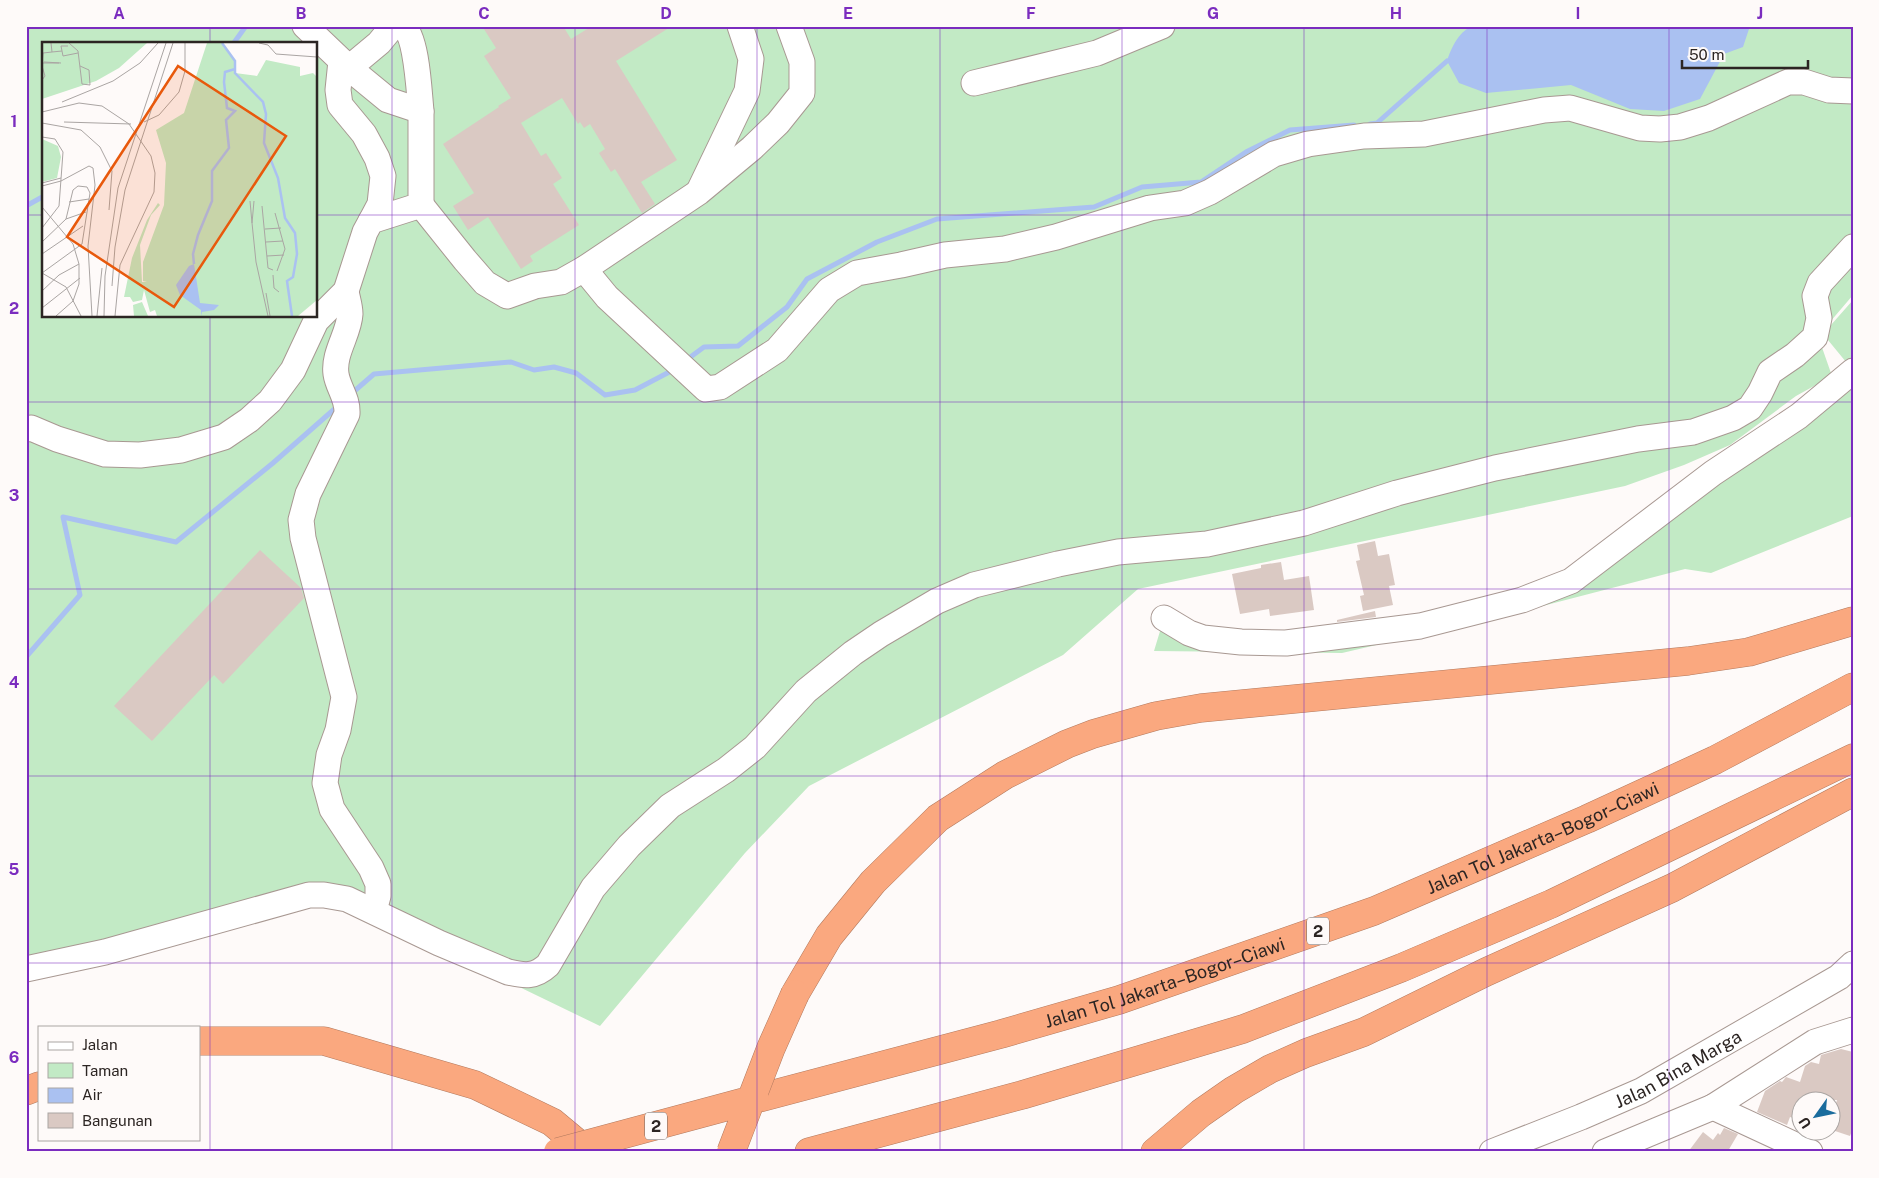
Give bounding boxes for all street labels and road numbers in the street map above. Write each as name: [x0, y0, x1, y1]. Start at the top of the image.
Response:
street label: Jalan Tol Jakarta–Bogor–Ciawi: [1423, 777, 1662, 898]
road number: 2: [1307, 918, 1329, 944]
street label: Jalan Tol Jakarta–Bogor–Ciawi: [1042, 933, 1287, 1031]
street label: Jalan Bina Marga: [1611, 1025, 1745, 1112]
road number: 2: [645, 1112, 667, 1140]

